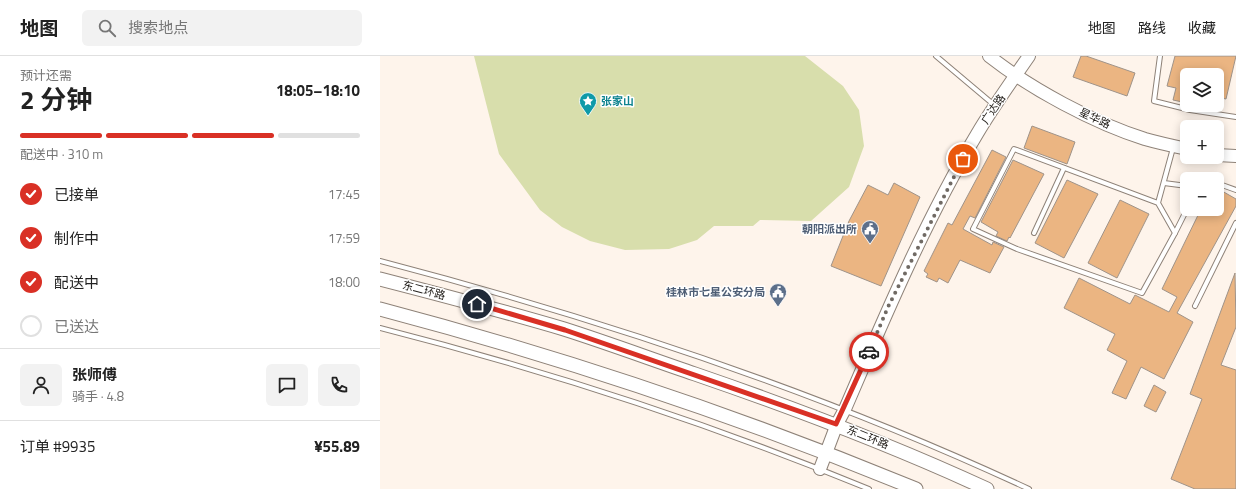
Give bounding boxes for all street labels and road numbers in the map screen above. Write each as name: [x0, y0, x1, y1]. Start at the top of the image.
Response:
street label: 广达路: [977, 91, 1009, 127]
street label: 星华路: [1077, 104, 1113, 132]
street label: 东二环路: [401, 277, 447, 303]
street label: 东二环路: [845, 421, 891, 453]

